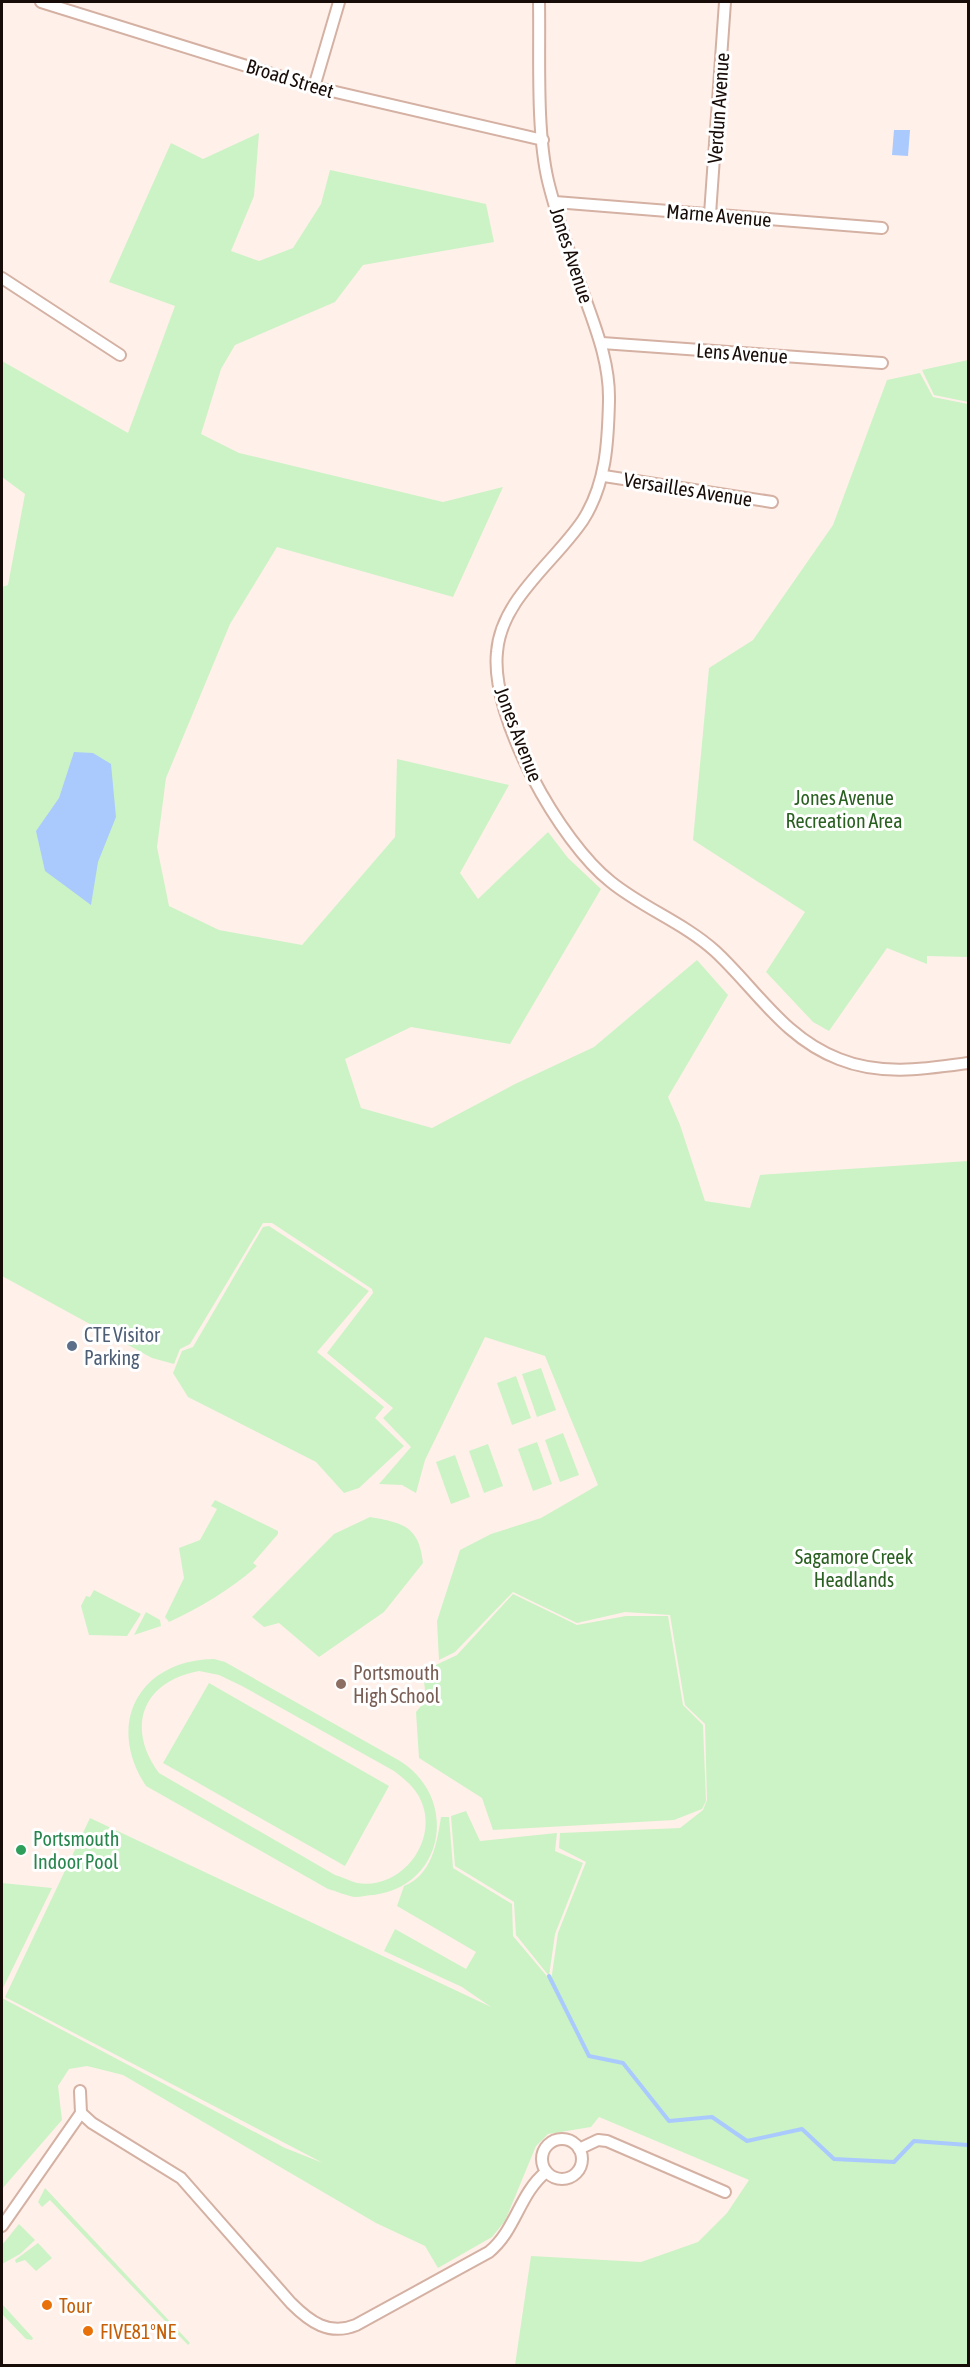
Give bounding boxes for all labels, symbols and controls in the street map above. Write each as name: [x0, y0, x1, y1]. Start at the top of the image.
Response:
street label: Verdun Avenue: [703, 52, 733, 164]
street label: Broad Street: [244, 54, 337, 102]
street label: Marne Avenue: [665, 199, 773, 231]
street label: Jones Avenue: [546, 204, 598, 306]
street label: Lens Avenue: [695, 338, 789, 368]
street label: Versailles Avenue: [622, 467, 754, 511]
street label: Jones Avenue: [490, 683, 548, 785]
park label: Jones Avenue Recreation Area: [786, 786, 902, 832]
place label: CTE Visitor Parking: [84, 1323, 161, 1369]
marker: CTE Visitor Parking: [65, 1339, 79, 1353]
park label: Sagamore Creek Headlands: [795, 1545, 913, 1591]
place label: Portsmouth High School: [353, 1661, 441, 1707]
marker: Portsmouth High School: [334, 1677, 348, 1691]
place label: Portsmouth Indoor Pool: [33, 1827, 119, 1873]
marker: Portsmouth Indoor Pool: [14, 1843, 28, 1857]
place label: Tour: [59, 2294, 93, 2317]
marker: Tour: [40, 2298, 54, 2312]
place label: FIVE81°NE: [100, 2320, 177, 2343]
marker: FIVE81°NE: [81, 2324, 95, 2338]

